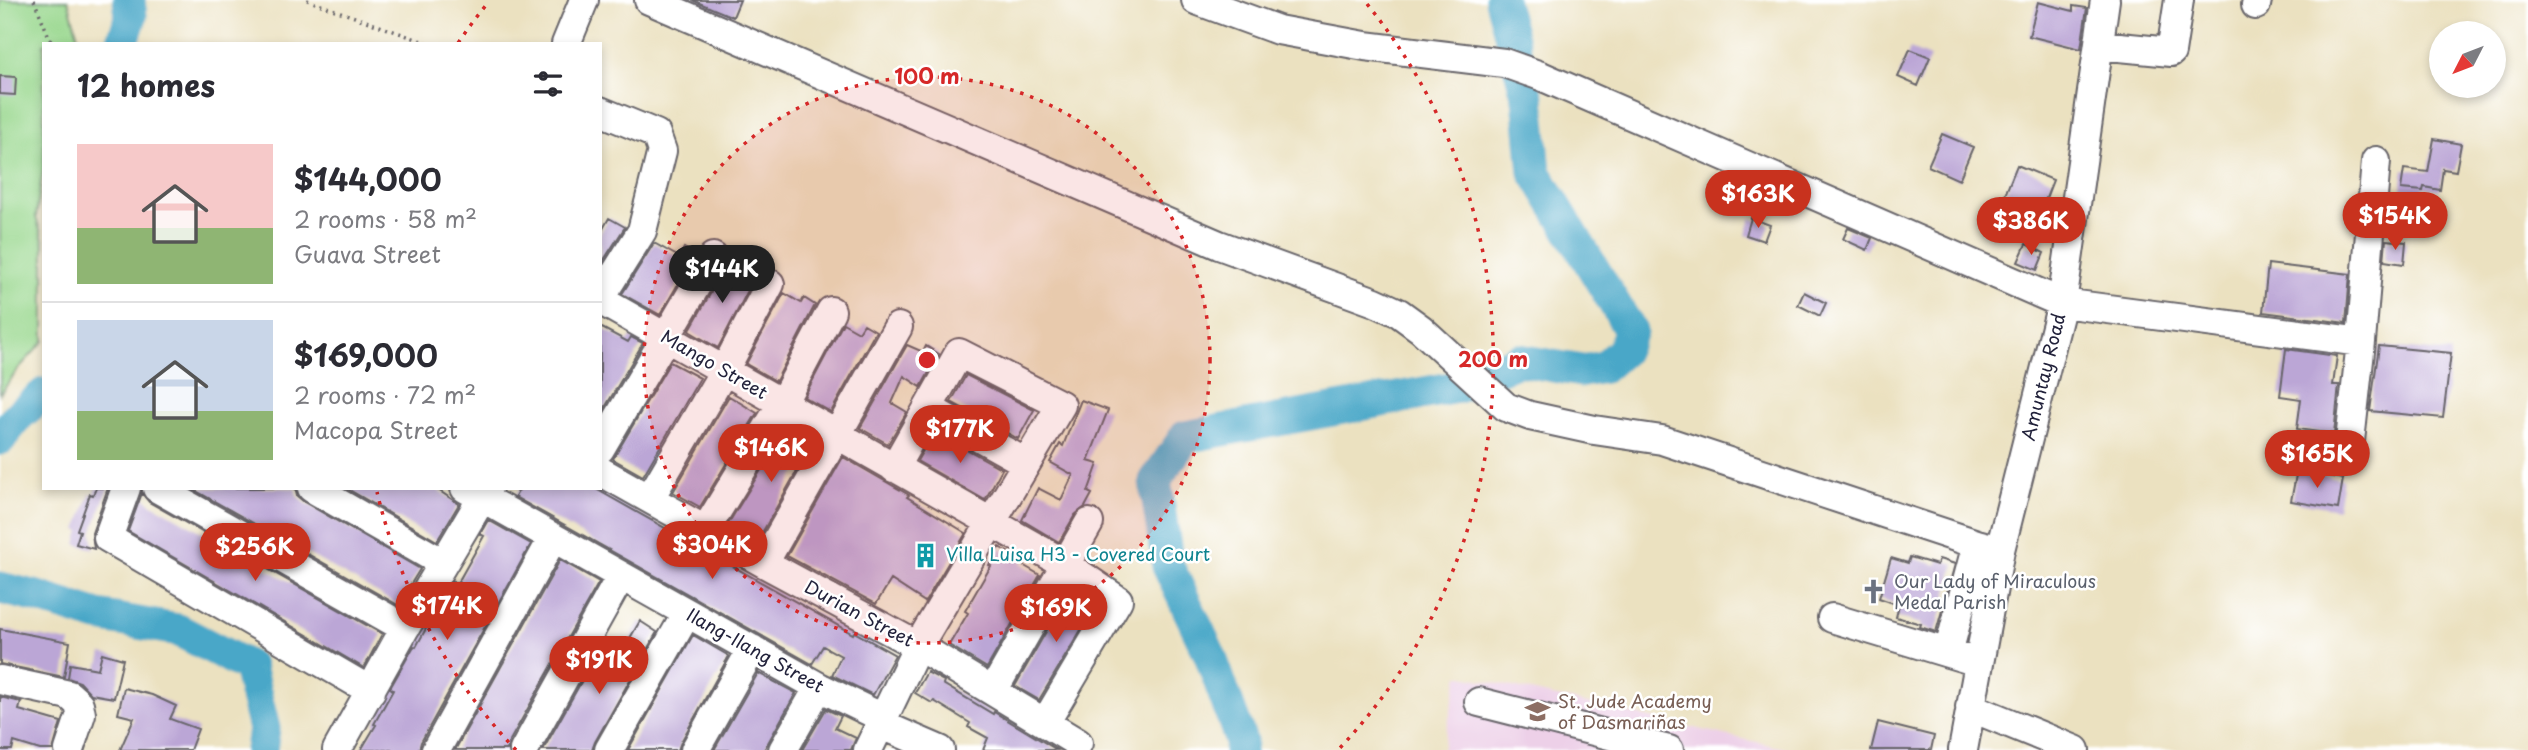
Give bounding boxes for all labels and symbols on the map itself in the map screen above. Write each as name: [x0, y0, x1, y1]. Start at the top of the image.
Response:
north arrow: [2429, 21, 2506, 98]
text: 100 m: [894, 59, 960, 91]
pin: $163K: [1709, 170, 1807, 230]
pin: $154K: [2346, 192, 2444, 252]
pin: $386K: [1982, 198, 2080, 257]
pin: $144K: [673, 246, 771, 305]
street label: Amuntay Road: [2014, 310, 2071, 443]
street label: Mango Street: [656, 322, 773, 405]
text: 200 m: [1458, 342, 1528, 374]
centre of rings: [915, 348, 939, 372]
pin: $177K: [911, 406, 1009, 465]
pin: $146K: [722, 424, 820, 484]
pin: $165K: [2268, 430, 2366, 490]
pin: $304K: [663, 522, 761, 581]
pin: $256K: [206, 524, 304, 583]
place label: Villa Luisa H3 - Covered Court: [946, 540, 1210, 567]
building icon: Villa Luisa H3 - Covered Court: [912, 541, 940, 569]
place label: Our Lady of Miraculous Medal Parish: [1894, 567, 2096, 615]
street label: Durian Street: [800, 573, 919, 653]
church icon: Our Lady of Miraculous Medal Parish: [1860, 578, 1888, 606]
pin: $174K: [398, 582, 496, 642]
pin: $169K: [1007, 584, 1105, 644]
street label: Ilang-Ilang Street: [682, 601, 829, 699]
pin: $191K: [550, 636, 648, 696]
place label: St. Jude Academy of Dasmariñas: [1558, 687, 1712, 735]
school or university icon: St. Jude Academy of Dasmariñas: [1524, 698, 1552, 726]

